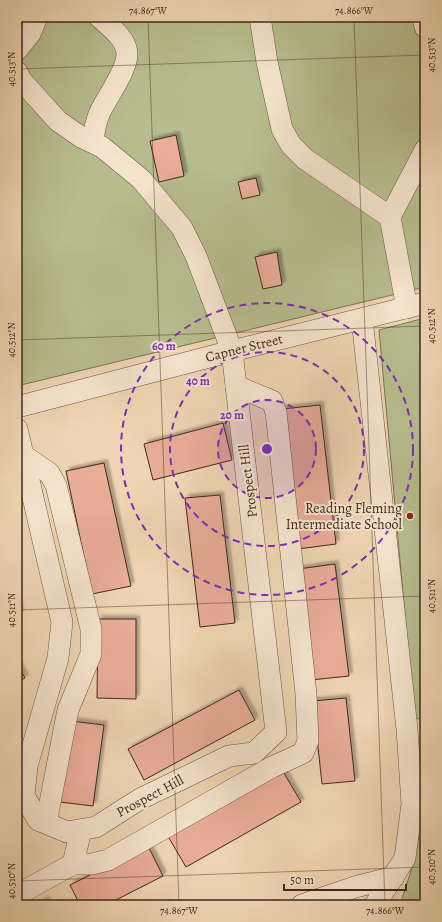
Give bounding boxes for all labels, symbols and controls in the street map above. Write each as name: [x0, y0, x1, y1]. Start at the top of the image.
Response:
text: 74.867°W: [129, 4, 168, 17]
text: 74.866°W: [335, 4, 374, 17]
text: 40.513°N: [425, 38, 438, 73]
text: 40.513°N: [5, 52, 18, 87]
text: 40.512°N: [425, 308, 438, 344]
text: 40.512°N: [5, 322, 18, 358]
street label: Capner Street: [203, 329, 285, 367]
text: 60 m: [152, 338, 176, 354]
text: 40 m: [186, 373, 210, 389]
text: 20 m: [220, 407, 244, 423]
centre of rings: [260, 442, 274, 456]
street label: Prospect Hill: [234, 443, 262, 519]
place label: Reading Fleming Intermediate School: [286, 499, 403, 534]
marker: Reading Fleming Intermediate School: [405, 511, 415, 521]
text: 40.511°N: [425, 579, 438, 613]
text: 40.511°N: [5, 593, 18, 627]
street label: Prospect Hill: [113, 770, 187, 822]
text: 40.510°N: [425, 849, 438, 885]
text: 40.510°N: [5, 863, 18, 899]
scale bar: [284, 866, 406, 892]
text: 50 m: [290, 872, 314, 888]
text: 74.867°W: [160, 904, 199, 917]
text: 74.866°W: [366, 904, 405, 917]

